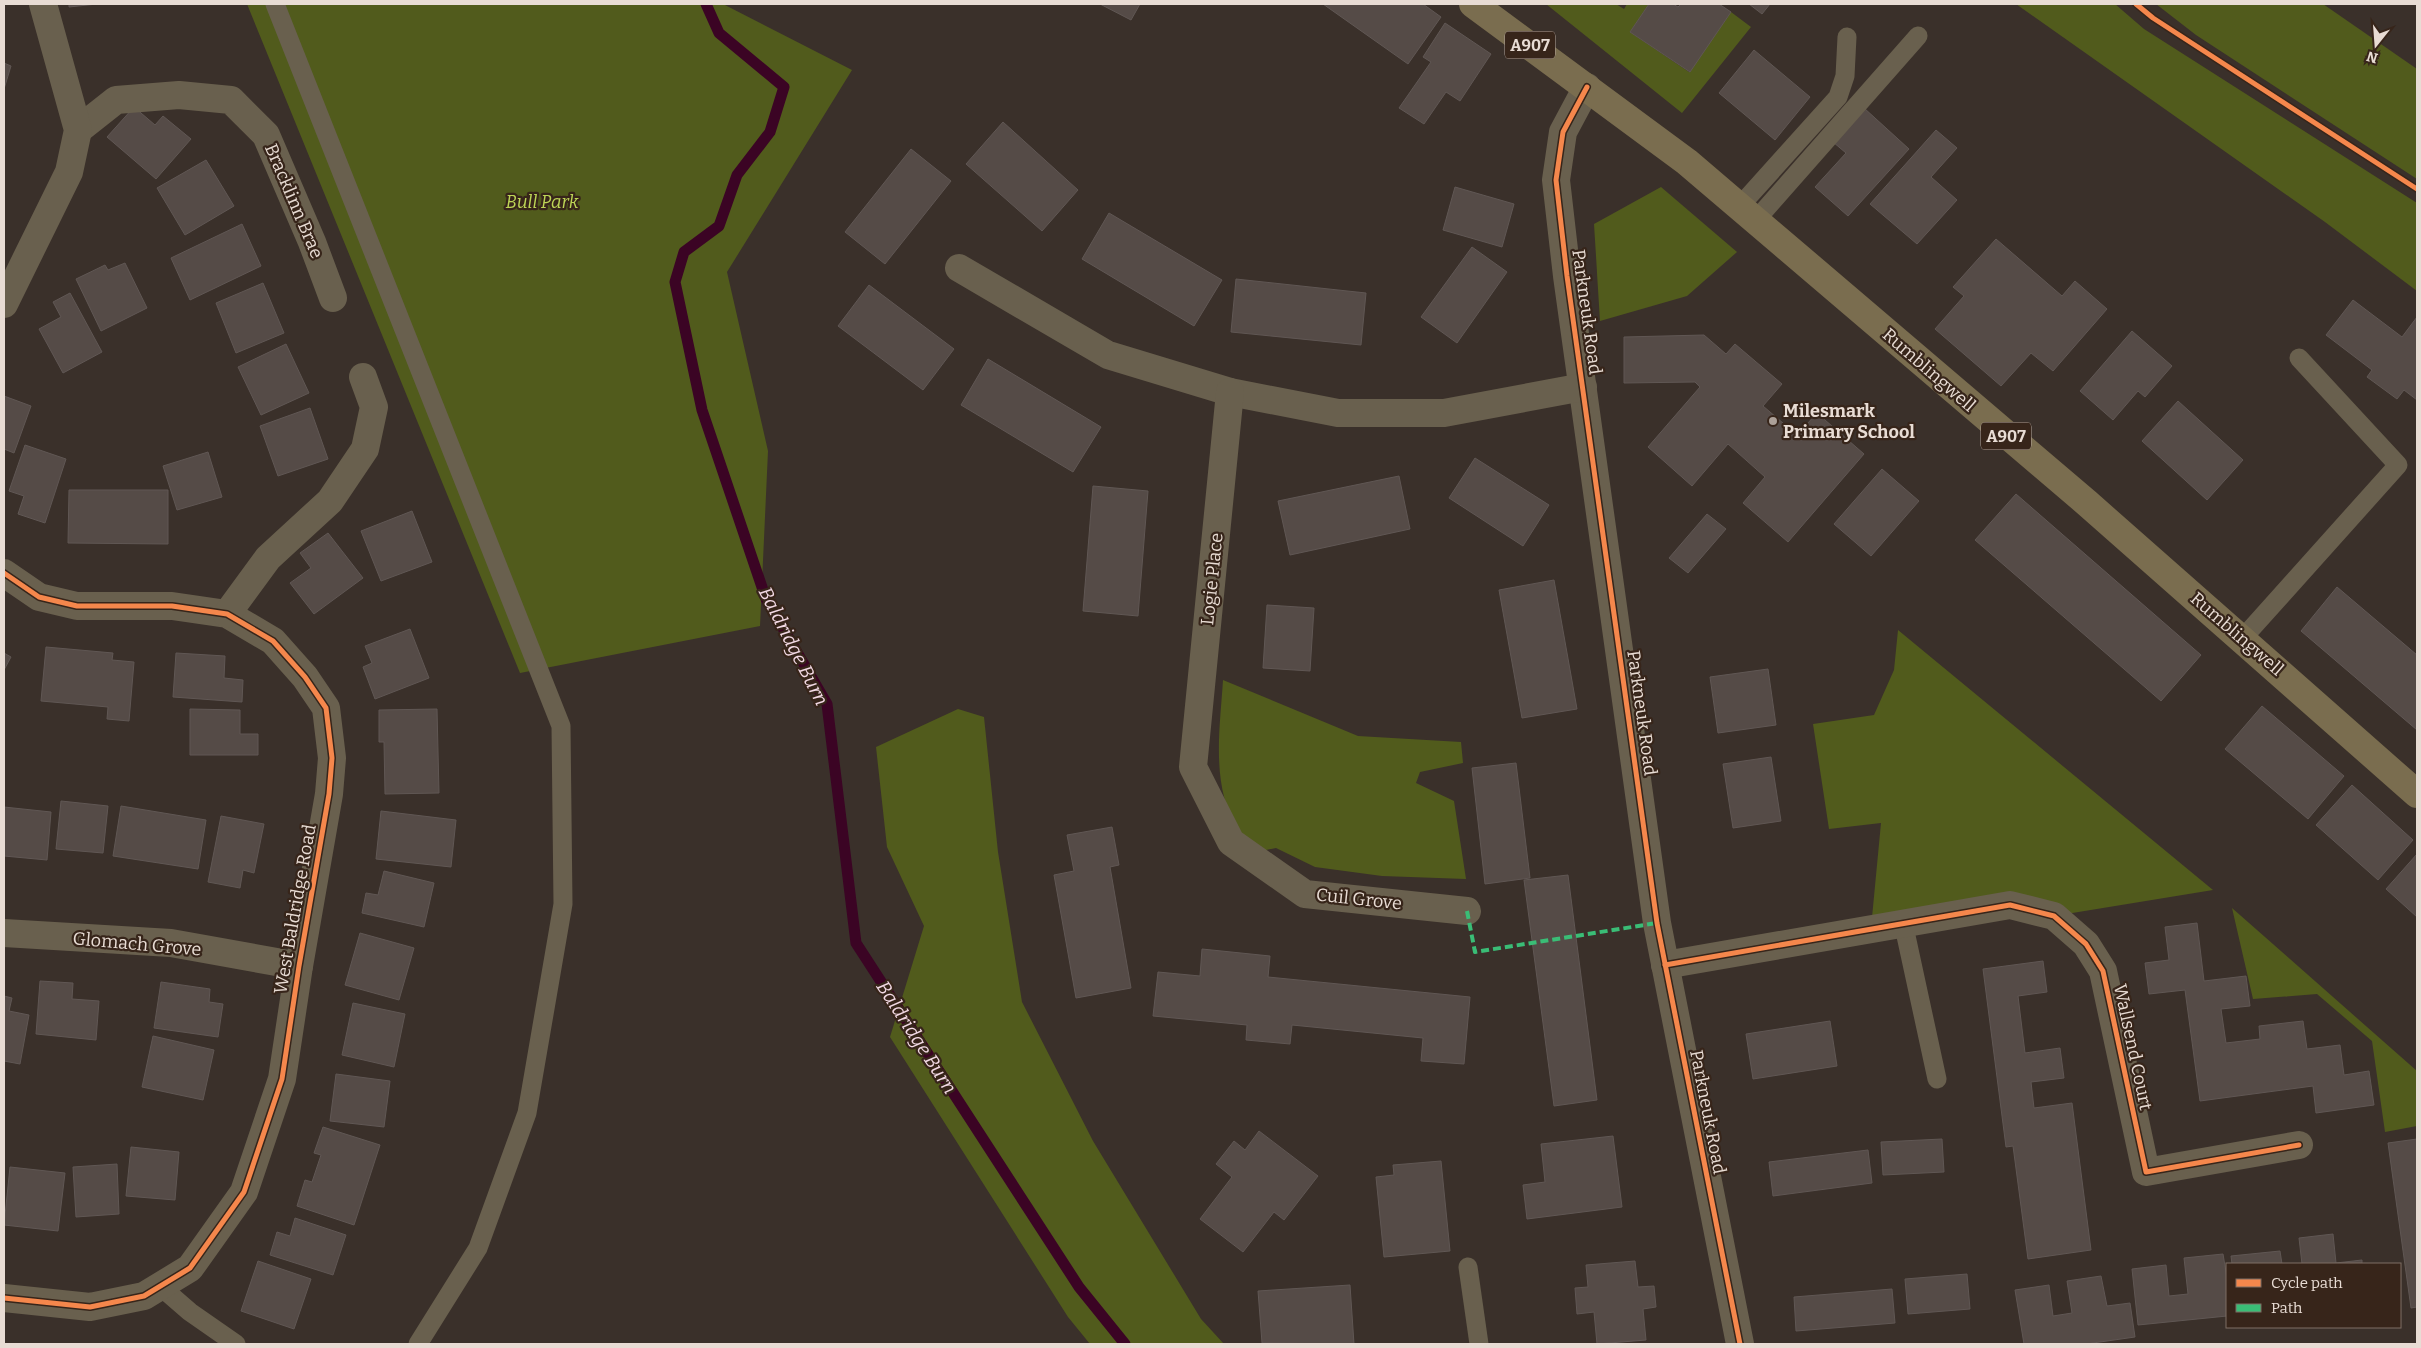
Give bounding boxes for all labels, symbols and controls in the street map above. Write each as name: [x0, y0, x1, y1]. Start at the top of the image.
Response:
north arrow: [2351, 20, 2401, 70]
road number: A907: [1505, 32, 1555, 58]
text: N: [2365, 47, 2380, 67]
street label: Bracklinn Brae: [260, 140, 328, 262]
park label: Bull Park: [506, 191, 579, 213]
street label: Parkneuk Road: [1567, 248, 1607, 376]
street label: Rumblingwell: [1878, 324, 1980, 416]
place label: Milesmark Primary School: [1783, 400, 1915, 443]
marker: Milesmark Primary School: [1767, 415, 1779, 427]
road number: A907: [1981, 422, 2031, 450]
street label: Logie Place: [1196, 532, 1228, 626]
water label: Baldridge Burn: [754, 583, 833, 709]
street label: Rumblingwell: [2186, 588, 2288, 680]
street label: Parkneuk Road: [1622, 649, 1662, 777]
street label: West Baldridge Road: [269, 822, 321, 996]
street label: Cuil Grove: [1315, 884, 1403, 914]
street label: Glomach Grove: [72, 927, 202, 961]
water label: Baldridge Burn: [872, 976, 962, 1098]
street label: Wallsend Court: [2109, 982, 2157, 1113]
street label: Parkneuk Road: [1685, 1048, 1731, 1176]
legend: [2226, 1263, 2401, 1328]
text: Cycle path: [2271, 1274, 2343, 1292]
text: Path: [2271, 1299, 2303, 1317]

